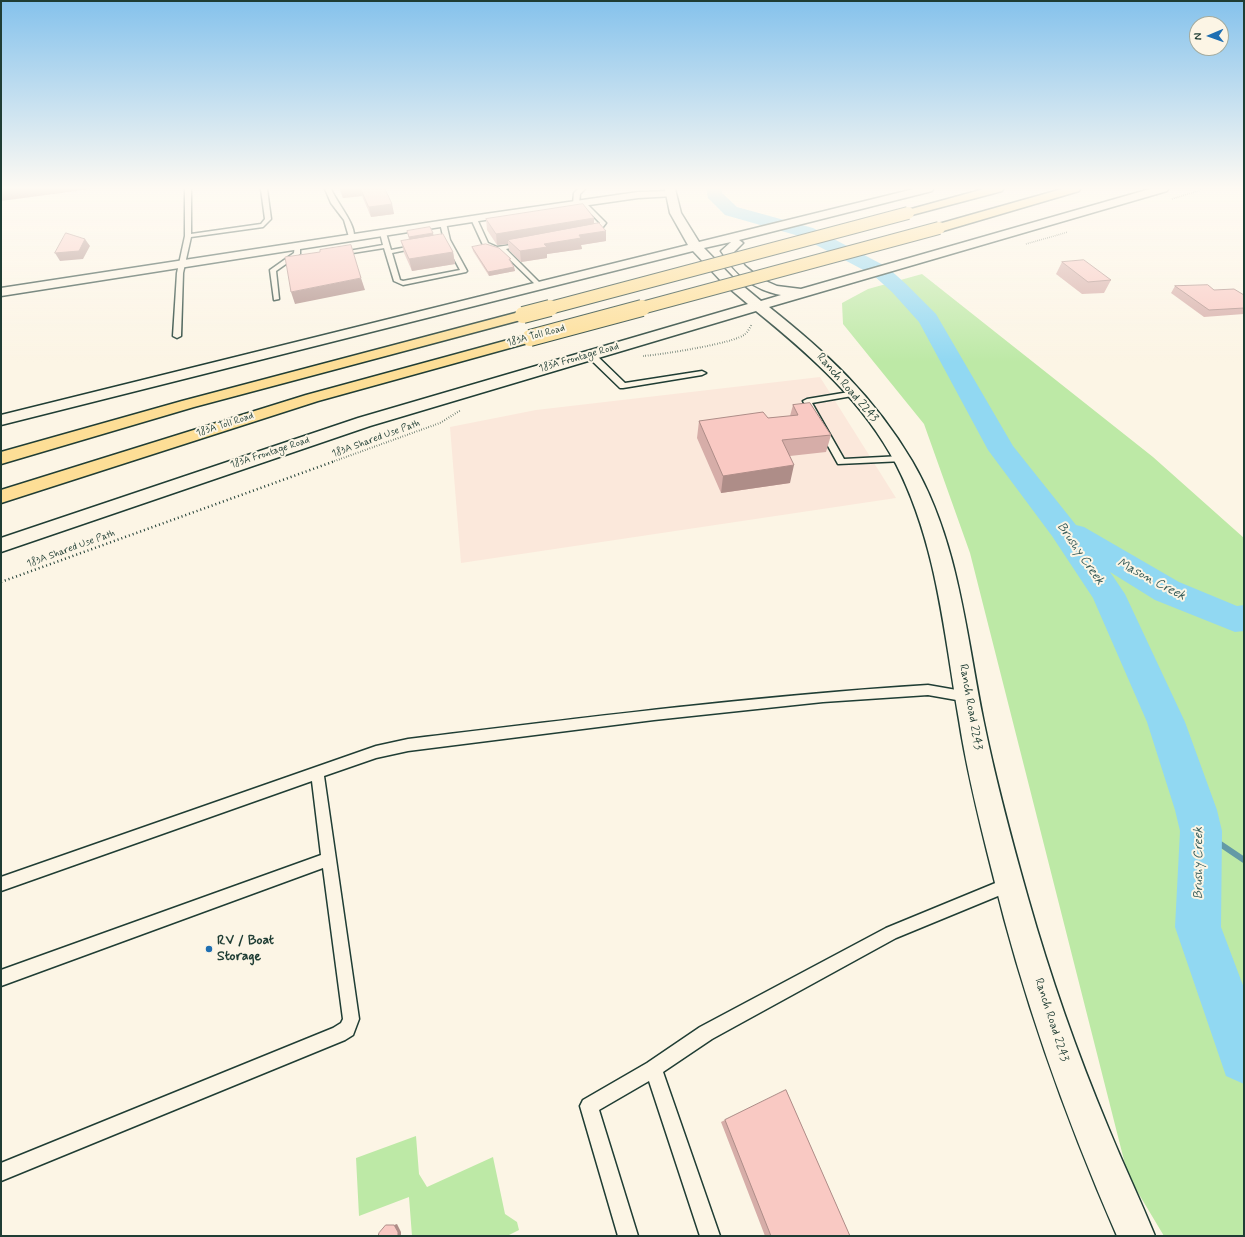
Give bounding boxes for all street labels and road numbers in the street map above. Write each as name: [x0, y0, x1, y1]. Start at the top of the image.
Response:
street label: 183A Toll Road: [506, 323, 566, 349]
street label: 183A Frontage Road: [538, 341, 620, 375]
street label: Ranch Road 2243: [813, 350, 881, 426]
street label: 183A Toll Road: [195, 410, 255, 440]
street label: 183A Shared Use Path: [330, 417, 422, 461]
street label: 183A Frontage Road: [229, 435, 311, 471]
street label: 183A Shared Use Path: [25, 527, 117, 571]
street label: Ranch Road 2243: [955, 663, 985, 751]
street label: Ranch Road 2243: [1031, 976, 1071, 1064]

